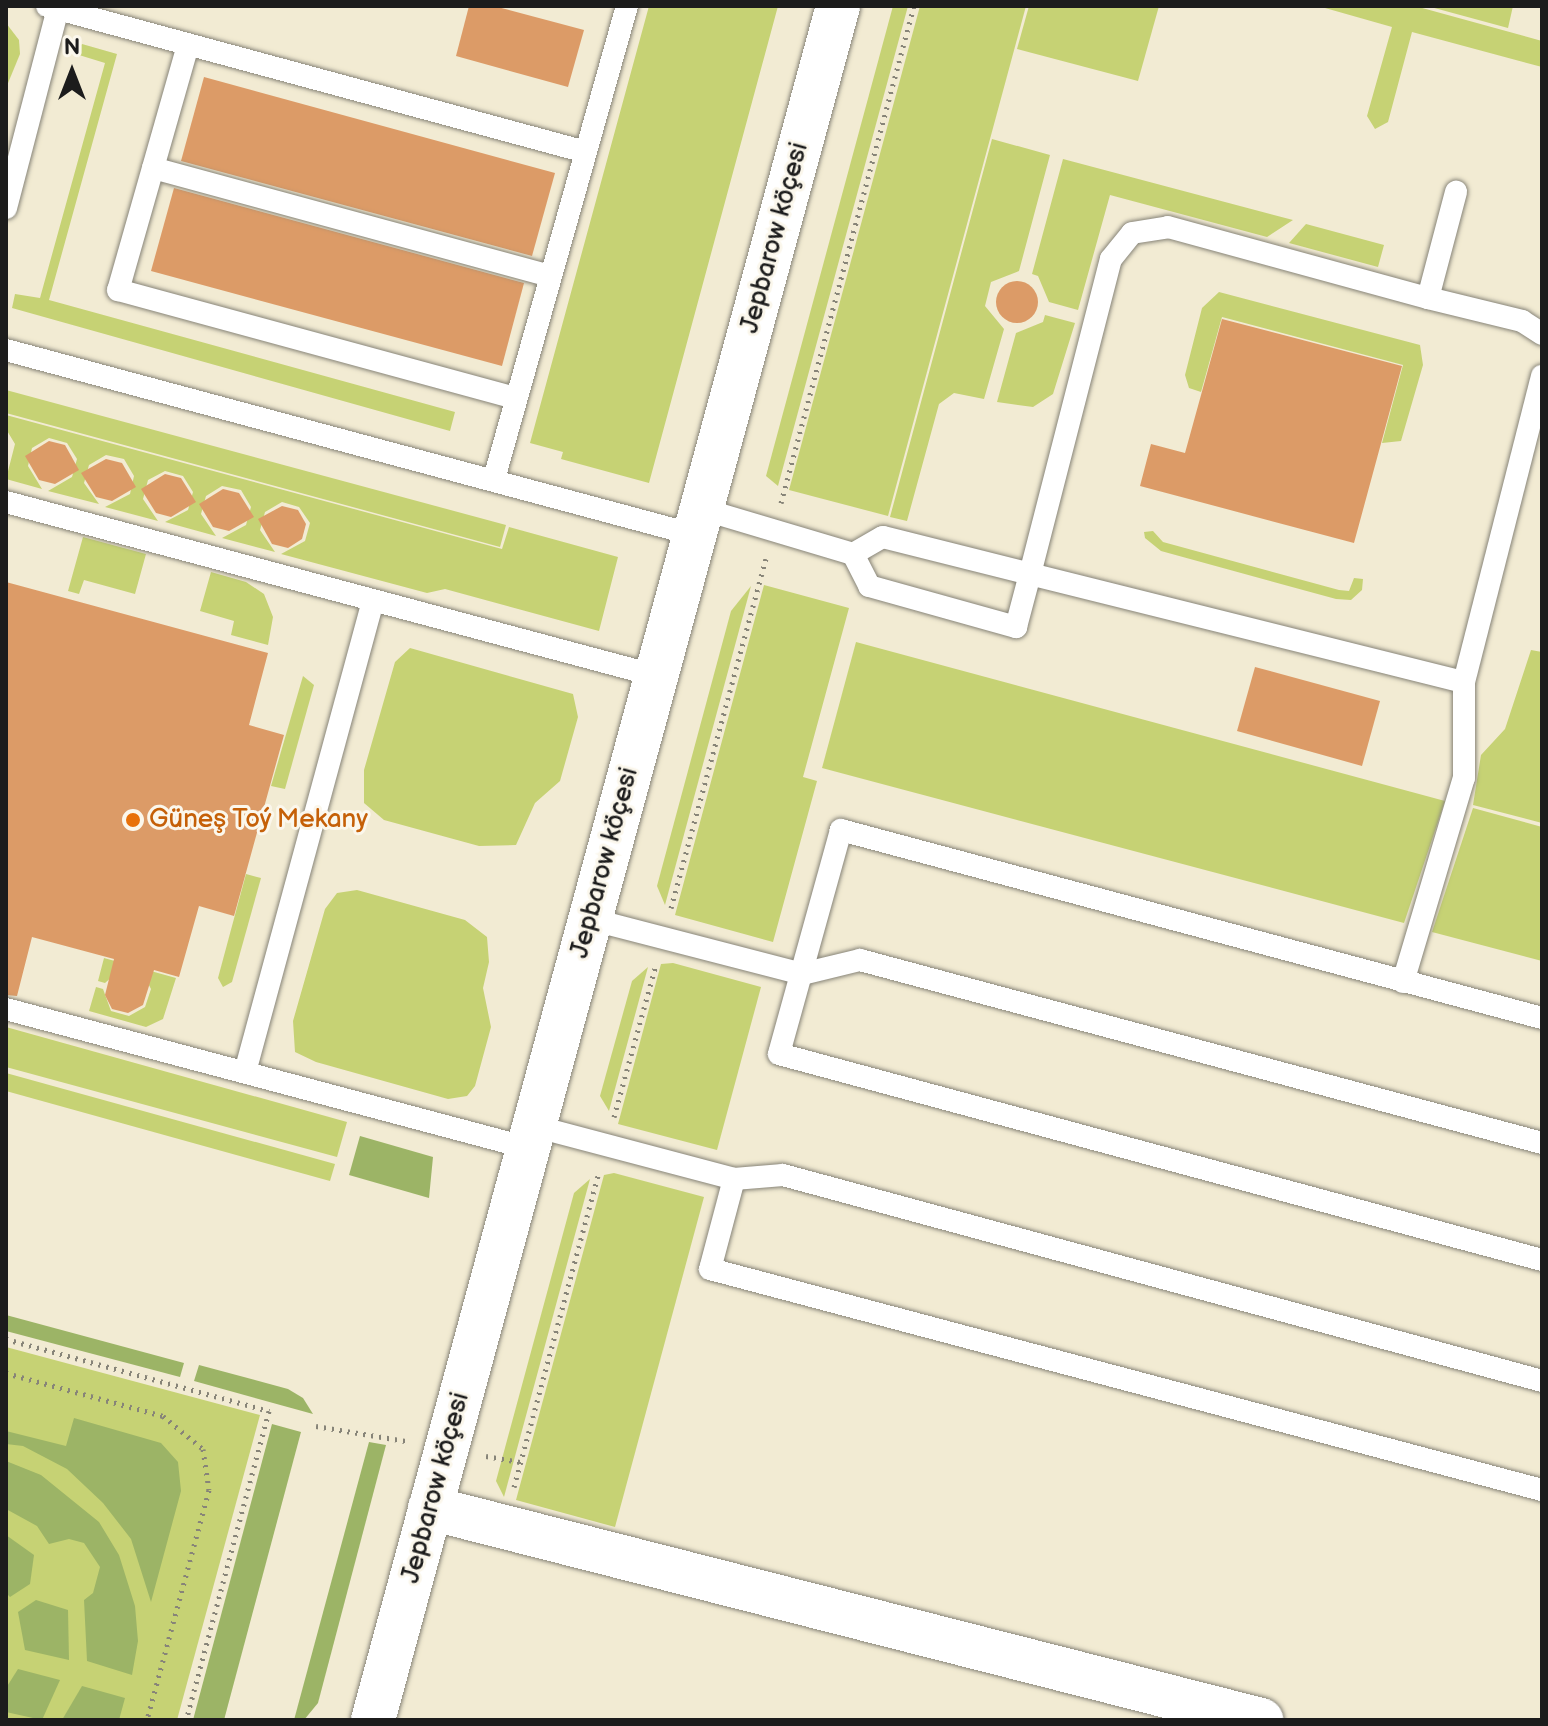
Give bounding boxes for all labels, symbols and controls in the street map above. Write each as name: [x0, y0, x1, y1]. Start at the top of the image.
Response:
north arrow: [32, 32, 112, 112]
text: N: [64, 34, 80, 61]
street label: Jepbarow köçesi: [735, 139, 815, 337]
street label: Jepbarow köçesi: [565, 764, 645, 962]
place label: Güneş Toý Mekany: [149, 804, 370, 836]
marker: Güneş Toý Mekany: [124, 811, 142, 829]
street label: Jepbarow köçesi: [396, 1389, 476, 1587]

